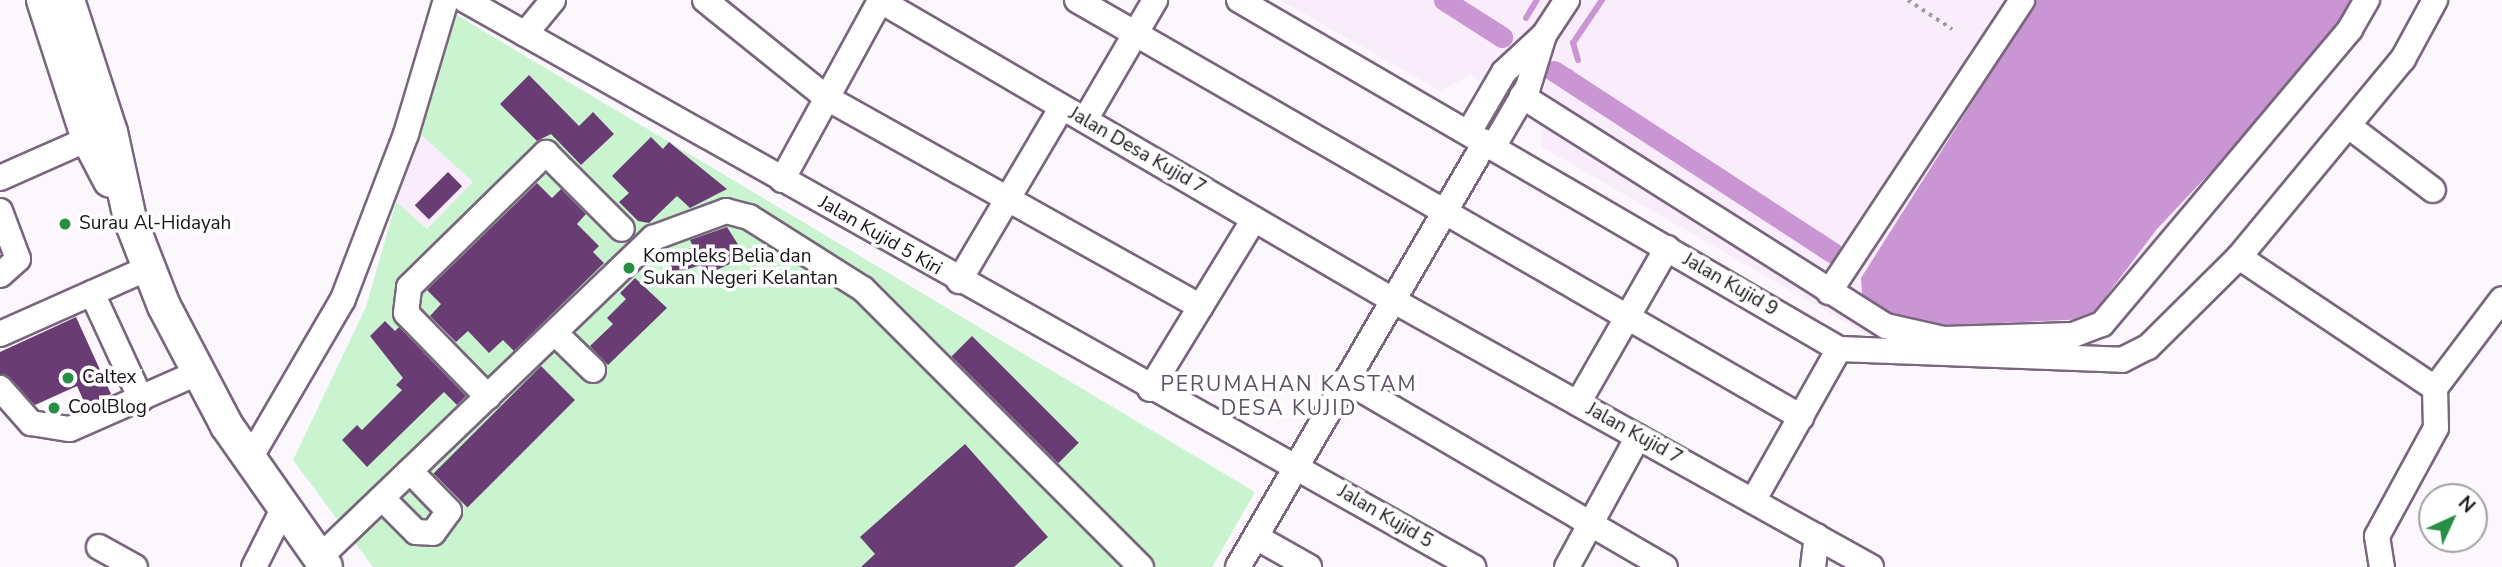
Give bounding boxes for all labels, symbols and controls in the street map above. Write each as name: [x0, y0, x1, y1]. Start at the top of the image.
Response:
street label: Jalan Desa Kujid 7: [1064, 103, 1210, 199]
street label: Jalan Kujid 5 Kiri: [814, 191, 946, 281]
place label: Surau Al-Hidayah: [79, 213, 231, 235]
marker: Surau Al-Hidayah: [57, 216, 73, 232]
place label: Kompleks Belia dan Sukan Negeri Kelantan: [643, 246, 838, 290]
street label: Jalan Kujid 9: [1678, 249, 1782, 321]
marker: Kompleks Belia dan Sukan Negeri Kelantan: [621, 260, 637, 276]
place label: Caltex: [82, 367, 137, 389]
marker: Caltex: [60, 370, 76, 386]
district label: PERUMAHAN KASTAM DESA KUJID: [1163, 371, 1415, 421]
place label: CoolBlog: [68, 397, 147, 419]
street label: Jalan Kujid 7: [1582, 398, 1686, 470]
marker: CoolBlog: [46, 400, 62, 416]
street label: Jalan Kujid 5: [1333, 481, 1437, 553]
north arrow: [2418, 483, 2488, 553]
text: N: [2452, 490, 2481, 519]

